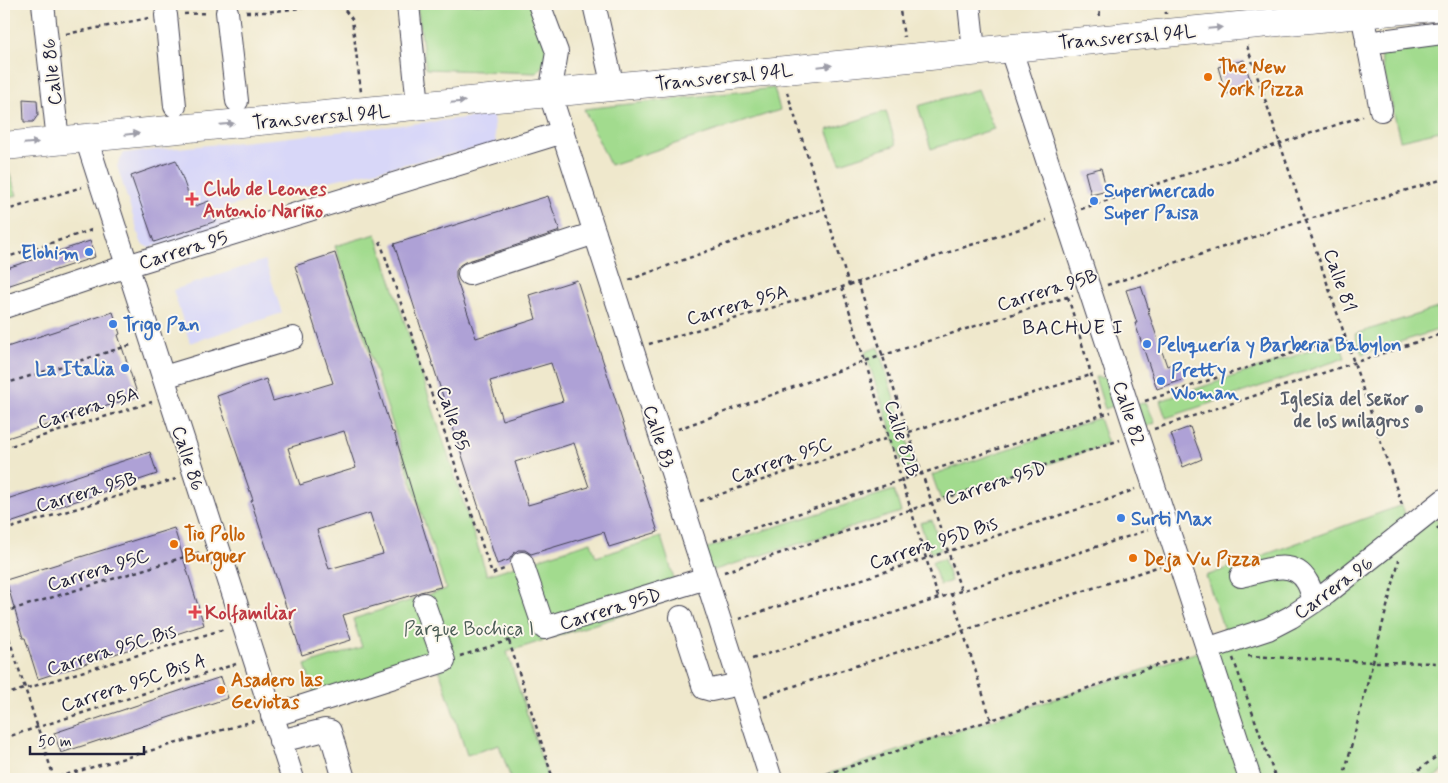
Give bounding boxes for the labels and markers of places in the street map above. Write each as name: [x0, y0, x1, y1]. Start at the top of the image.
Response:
place label: The New York Pizza: [1218, 55, 1304, 102]
marker: The New York Pizza: [1202, 71, 1214, 83]
place label: Club de Leones Antonio Nariño: [203, 177, 327, 224]
place label: Supermercado Super Paisa: [1104, 179, 1215, 226]
marker: Club de Leones Antonio Nariño: [185, 192, 199, 206]
marker: Supermercado Super Paisa: [1088, 195, 1100, 207]
place label: Elohim: [21, 241, 79, 266]
marker: Elohim: [83, 246, 95, 258]
place label: Trigo Pan: [123, 313, 200, 341]
marker: Trigo Pan: [107, 318, 119, 330]
place label: Peluquería y Barberia Babylon: [1157, 333, 1402, 359]
marker: Peluquería y Barberia Babylon: [1141, 338, 1153, 350]
place label: La Italia: [35, 357, 115, 382]
place label: Pretty Woman: [1170, 359, 1239, 406]
marker: La Italia: [119, 362, 131, 374]
marker: Pretty Woman: [1155, 375, 1167, 387]
place label: Iglesia del señor de los milagros: [1280, 387, 1410, 437]
marker: Iglesia del señor de los milagros: [1413, 403, 1425, 415]
place label: Surti Max: [1131, 507, 1212, 532]
marker: Surti Max: [1115, 512, 1127, 524]
place label: Tio Pollo Burguer: [184, 522, 246, 572]
marker: Tio Pollo Burguer: [168, 538, 180, 550]
place label: Deja Vu Pizza: [1143, 547, 1260, 573]
marker: Deja Vu Pizza: [1127, 552, 1139, 564]
place label: Kolfamiliar: [205, 601, 296, 626]
marker: Kolfamiliar: [189, 606, 201, 618]
place label: Asadero las Geviotas: [231, 668, 323, 715]
marker: Asadero las Geviotas: [215, 684, 227, 696]

